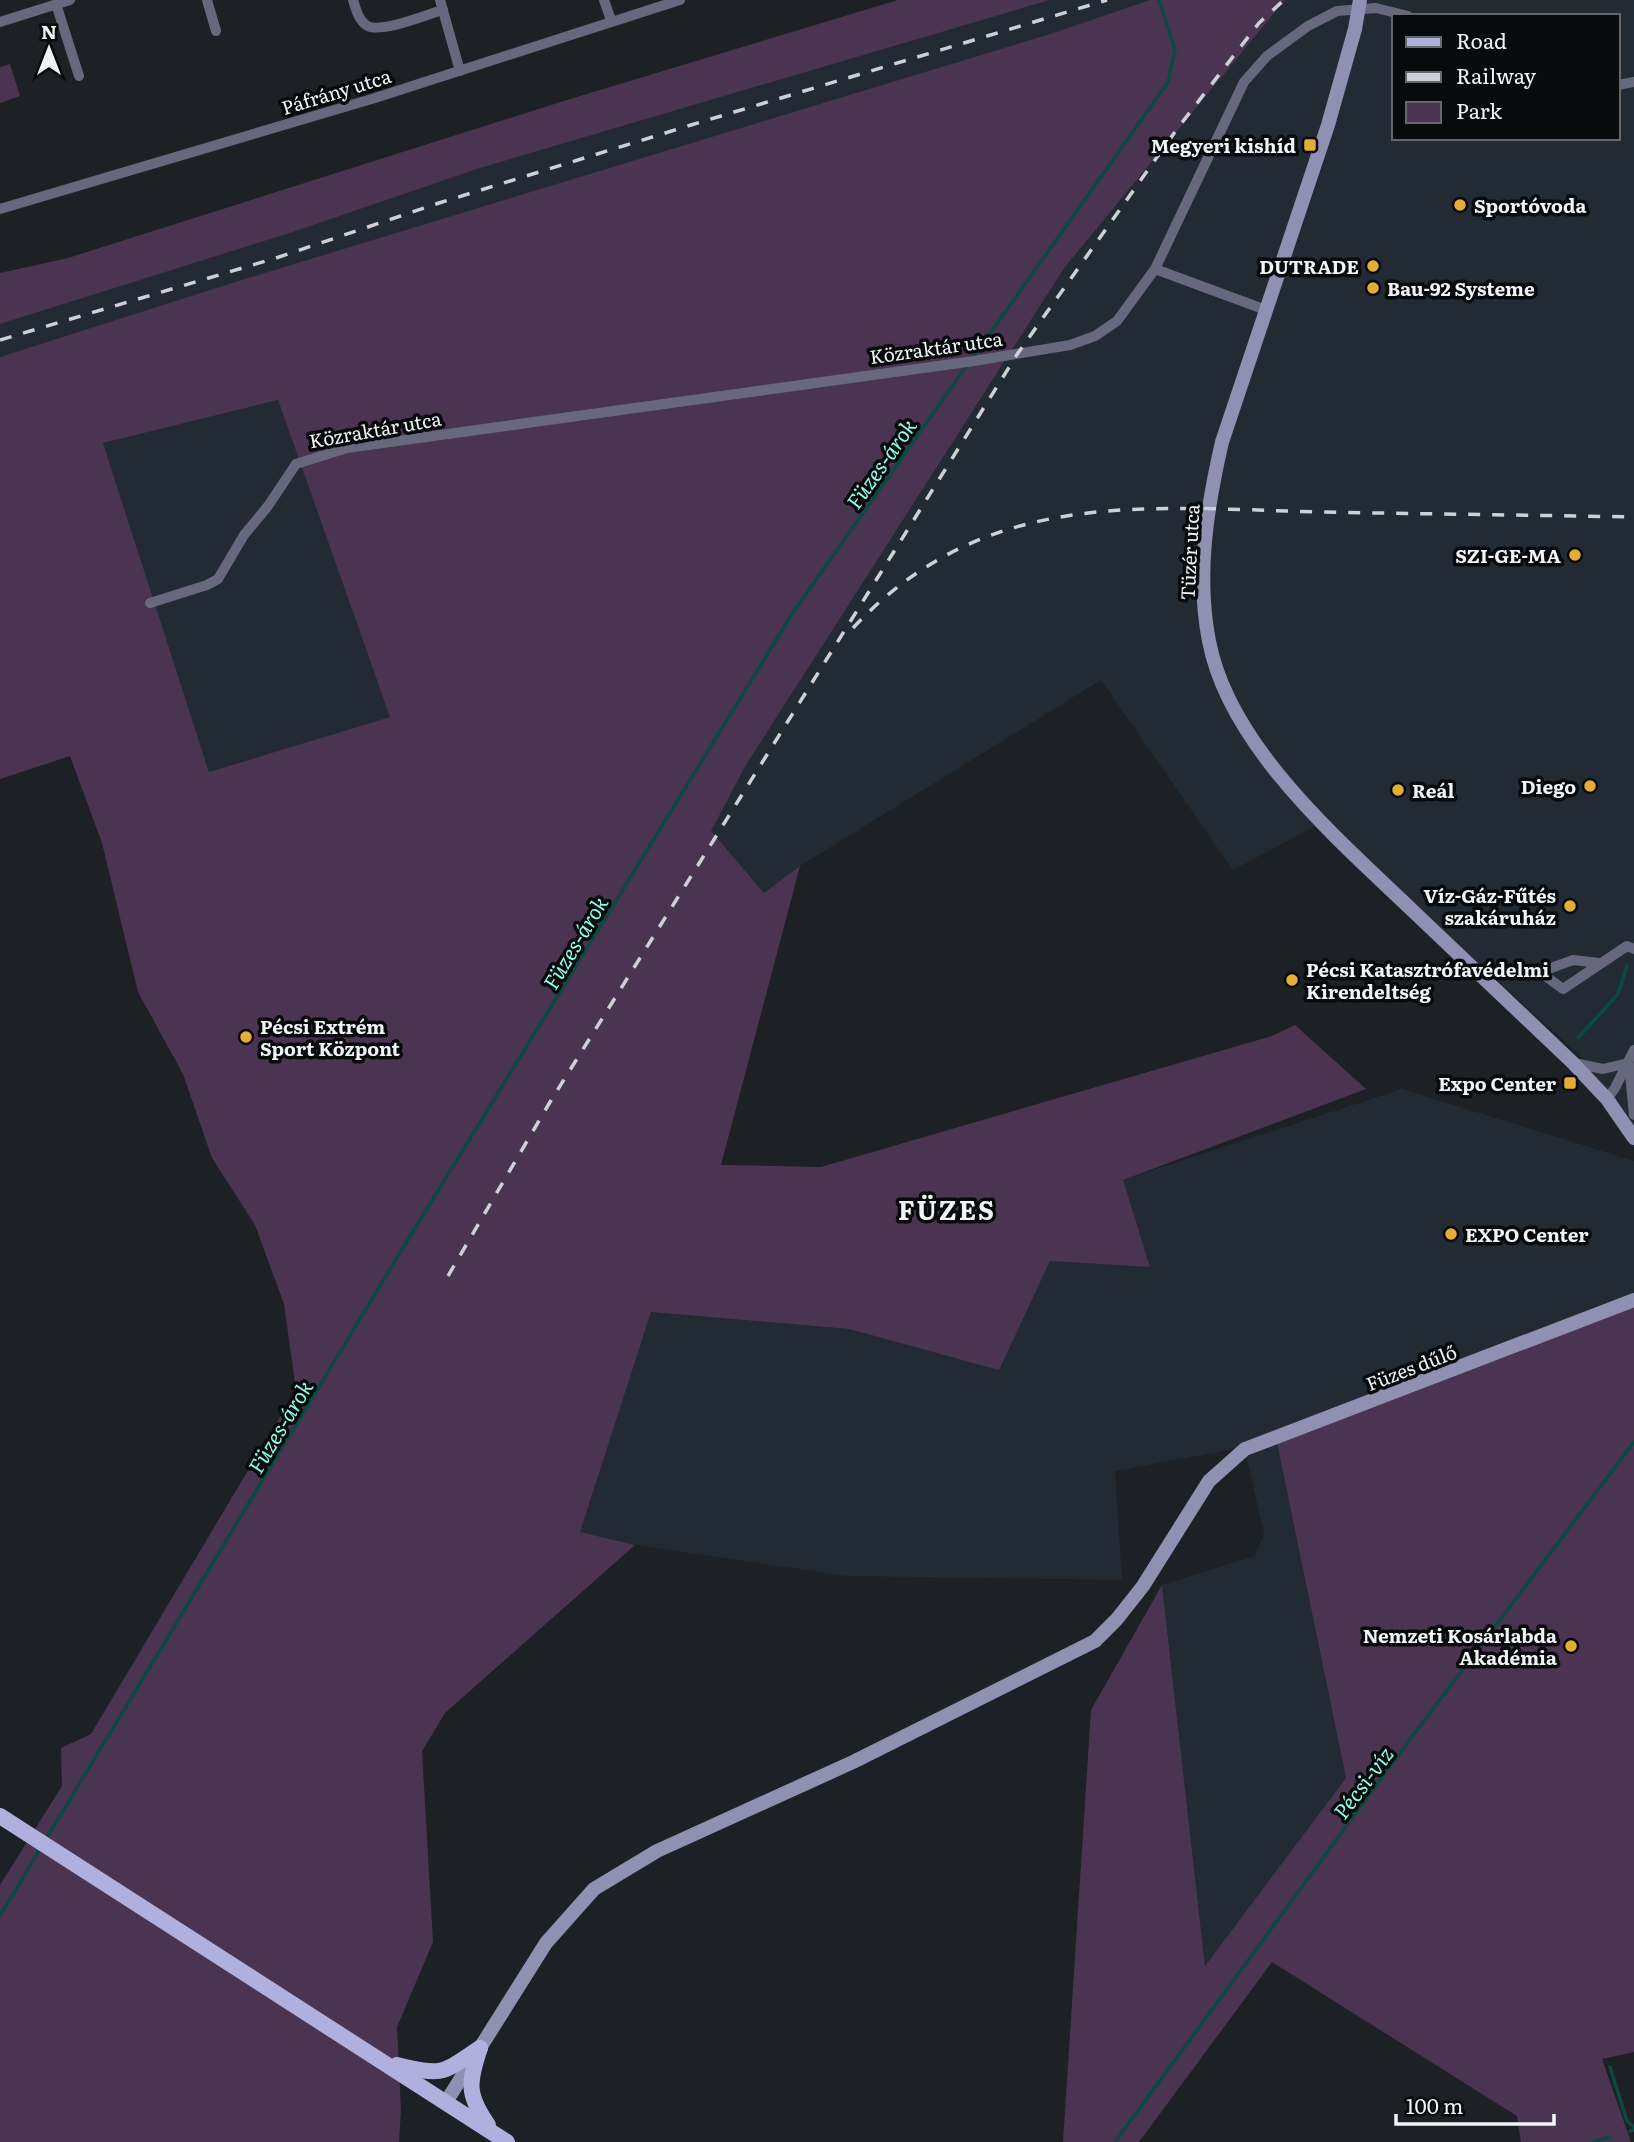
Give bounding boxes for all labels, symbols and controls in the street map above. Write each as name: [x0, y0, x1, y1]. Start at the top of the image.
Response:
north arrow: [14, 14, 84, 84]
legend: [1392, 14, 1620, 140]
text: N: [41, 17, 57, 45]
text: Road: [1456, 24, 1507, 55]
text: Railway: [1456, 59, 1537, 90]
street label: Páfrány utca: [278, 61, 395, 121]
text: Park: [1456, 94, 1502, 125]
place label: Megyeri kishíd: [1151, 131, 1296, 159]
marker: Megyeri kishíd: [1302, 137, 1318, 153]
place label: Sportóvoda: [1474, 191, 1586, 219]
marker: Sportóvoda: [1452, 197, 1468, 213]
place label: DUTRADE: [1259, 252, 1359, 280]
marker: DUTRADE: [1365, 258, 1381, 274]
place label: Bau-92 Systeme: [1387, 274, 1535, 302]
marker: Bau-92 Systeme: [1365, 280, 1381, 296]
street label: Közraktár utca: [868, 324, 1005, 370]
street label: Közraktár utca: [307, 403, 444, 454]
water label: Füzes-árok: [837, 411, 923, 514]
street label: Tüzér utca: [1173, 502, 1206, 601]
place label: SZI-GE-MA: [1455, 541, 1562, 569]
marker: SZI-GE-MA: [1567, 547, 1583, 563]
place label: Diego: [1521, 772, 1576, 800]
place label: Reál: [1412, 776, 1455, 804]
marker: Diego: [1582, 778, 1598, 794]
marker: Reál: [1390, 782, 1406, 798]
place label: Víz-Gáz-Fűtés szakáruház: [1423, 881, 1556, 931]
water label: Füzes-árok: [534, 889, 614, 995]
marker: Víz-Gáz-Fűtés szakáruház: [1562, 898, 1578, 914]
place label: Pécsi Katasztrófavédelmi Kirendeltség: [1306, 955, 1549, 1005]
marker: Pécsi Katasztrófavédelmi Kirendeltség: [1284, 972, 1300, 988]
place label: Pécsi Extrém Sport Központ: [260, 1012, 401, 1062]
marker: Pécsi Extrém Sport Központ: [238, 1029, 254, 1045]
place label: Expo Center: [1438, 1069, 1557, 1097]
marker: Expo Center: [1562, 1075, 1578, 1091]
district label: FÜZES: [898, 1189, 996, 1228]
place label: EXPO Center: [1465, 1220, 1589, 1248]
marker: EXPO Center: [1443, 1226, 1459, 1242]
street label: Füzes dűlő: [1362, 1337, 1460, 1397]
water label: Füzes-árok: [239, 1373, 319, 1479]
place label: Nemzeti Kosárlabda Akadémia: [1363, 1621, 1557, 1671]
marker: Nemzeti Kosárlabda Akadémia: [1563, 1638, 1579, 1654]
water label: Pécsi-víz: [1325, 1739, 1399, 1825]
scale bar: [1396, 2082, 1554, 2126]
text: 100 m: [1406, 2089, 1463, 2120]

